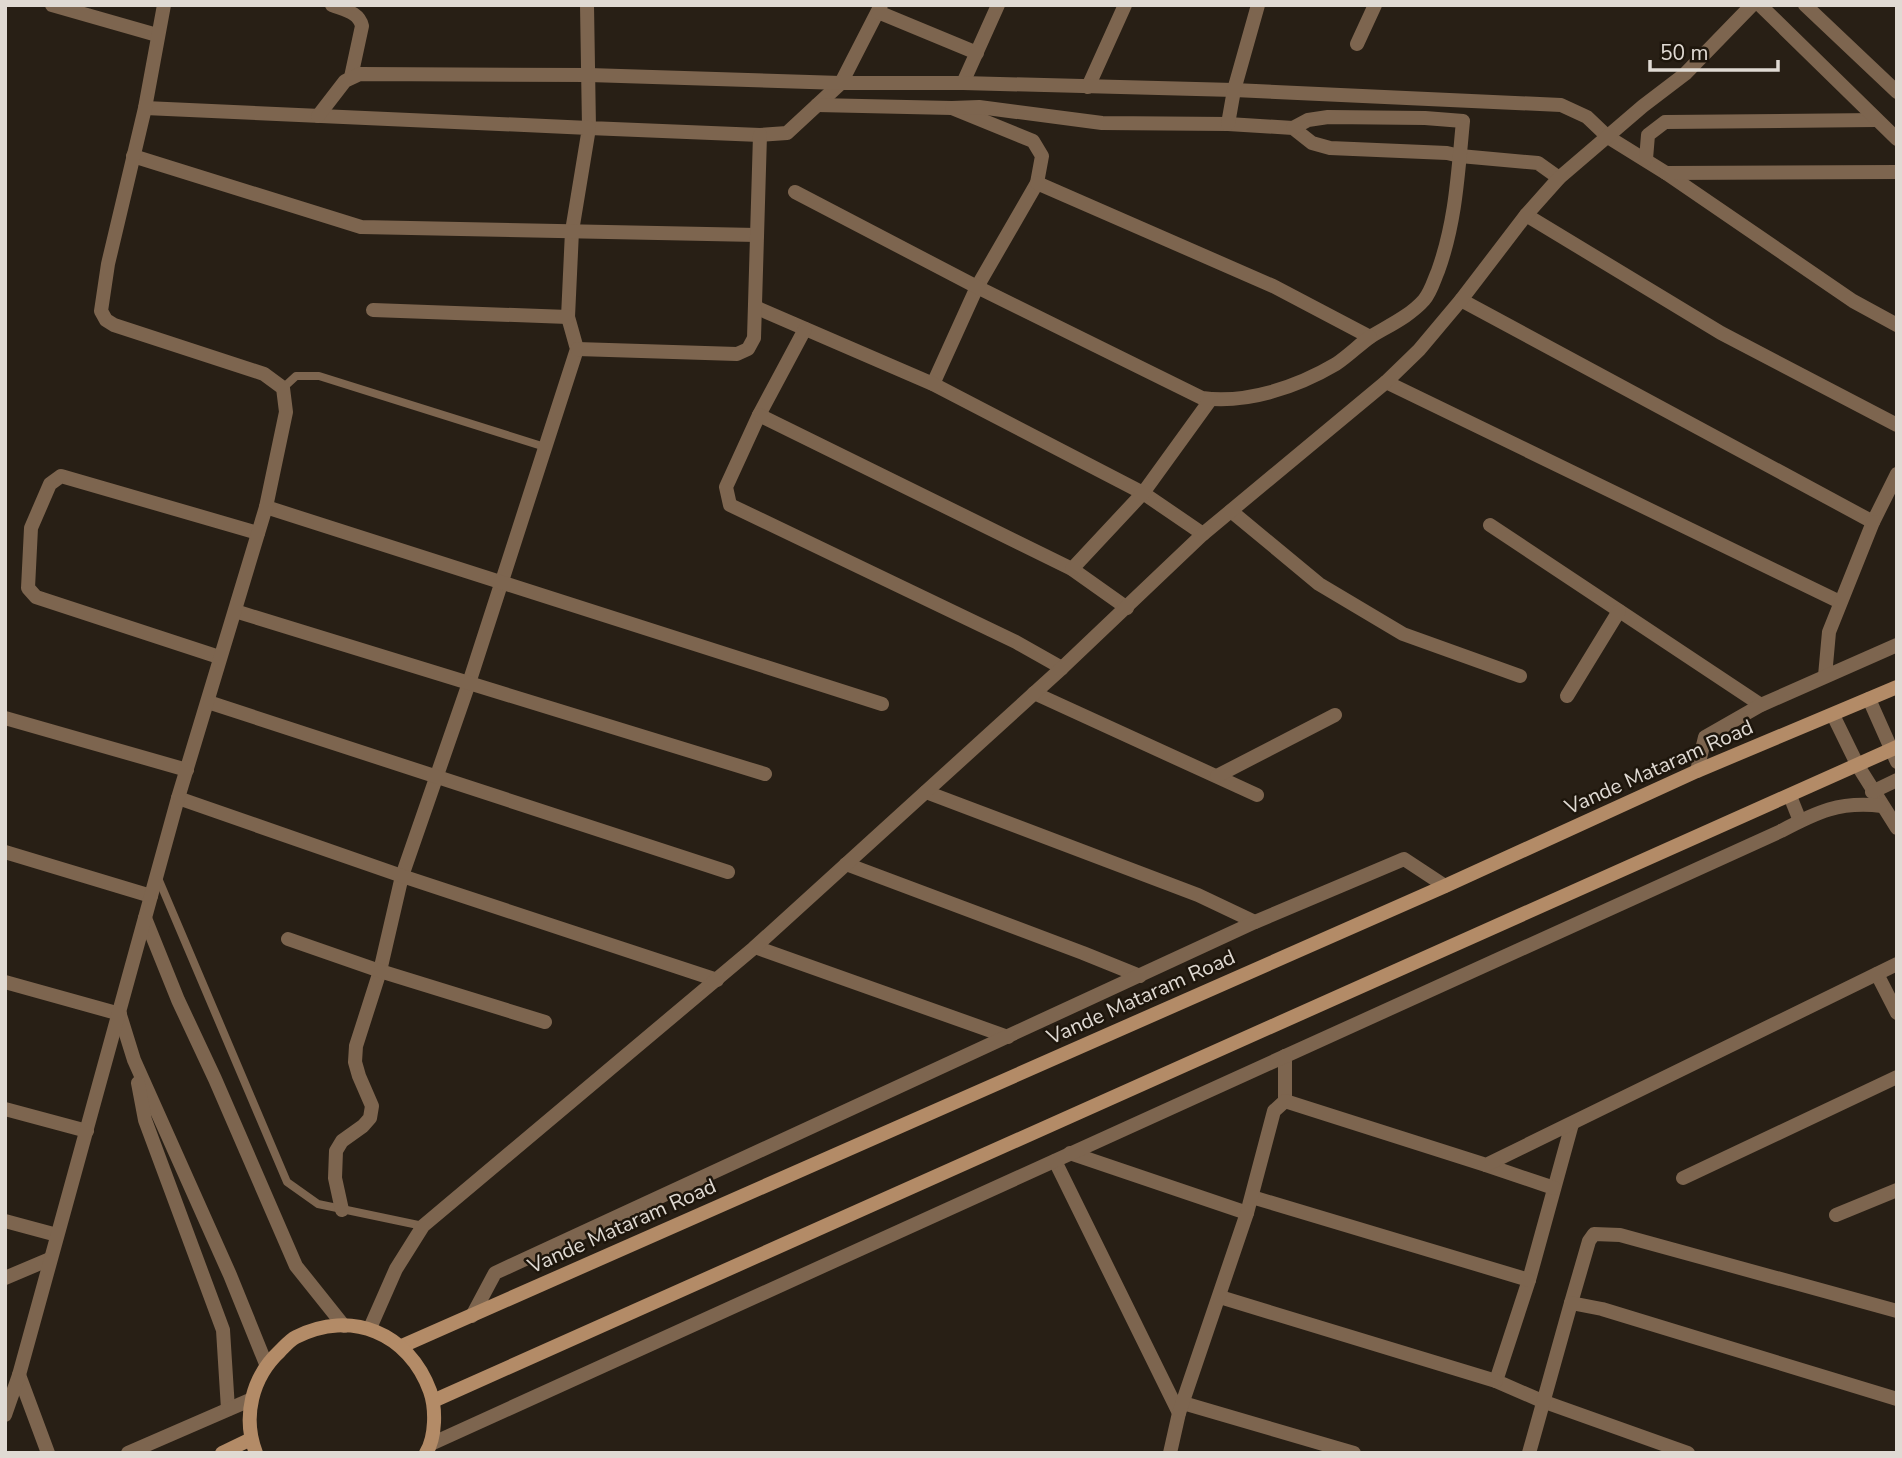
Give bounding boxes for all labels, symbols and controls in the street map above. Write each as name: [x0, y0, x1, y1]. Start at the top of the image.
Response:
scale bar: [1650, 28, 1778, 72]
text: 50 m: [1660, 39, 1709, 67]
street label: Vande Mataram Road: [1559, 713, 1758, 822]
street label: Vande Mataram Road: [1041, 943, 1240, 1052]
street label: Vande Mataram Road: [522, 1172, 721, 1281]

